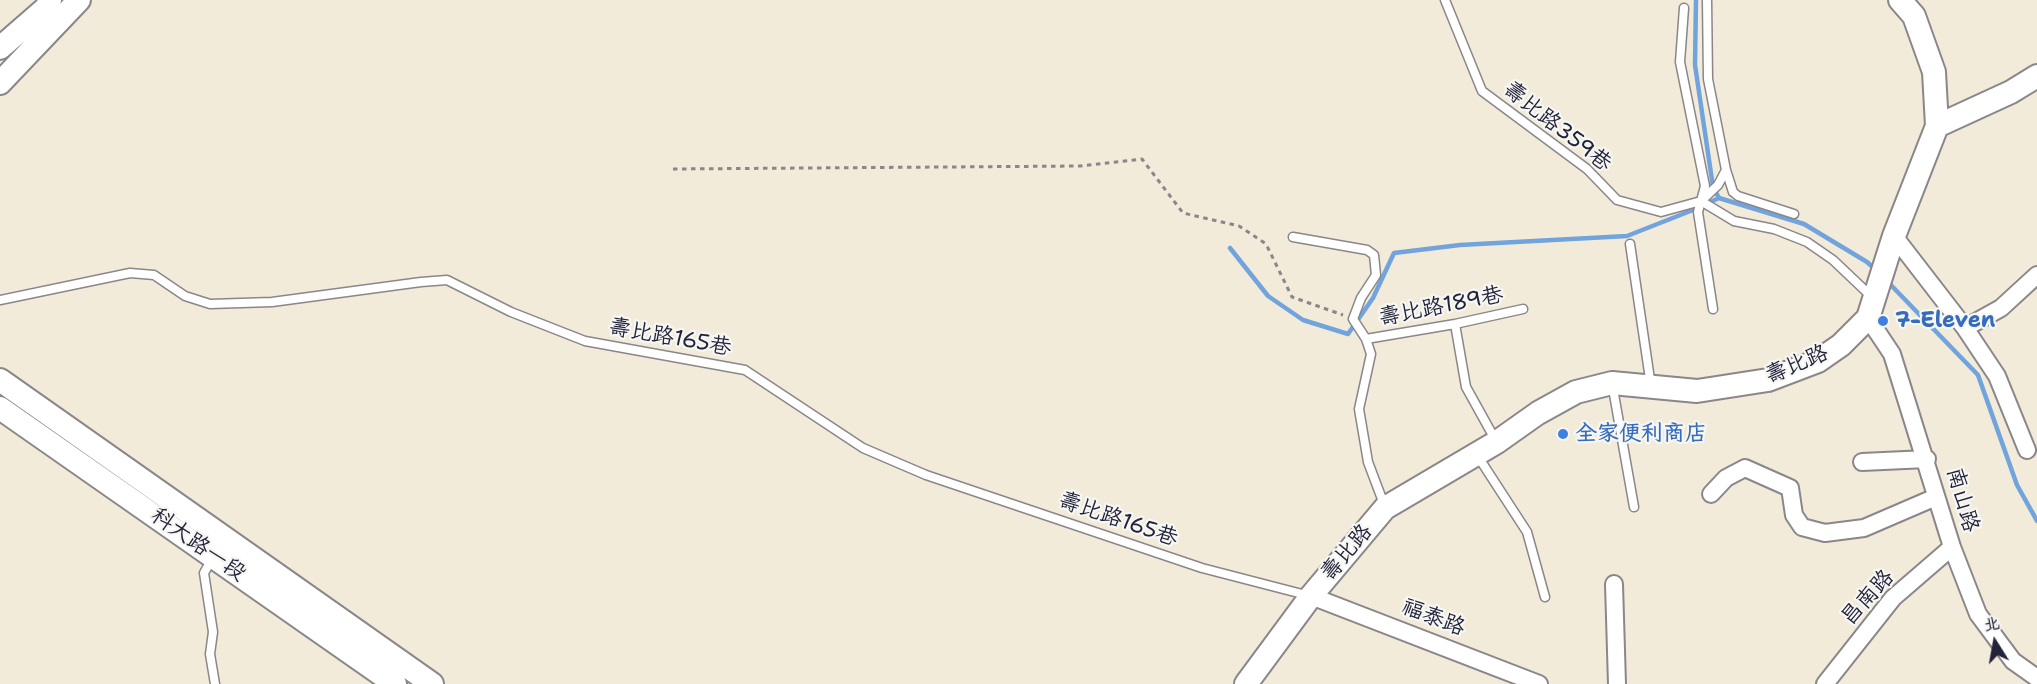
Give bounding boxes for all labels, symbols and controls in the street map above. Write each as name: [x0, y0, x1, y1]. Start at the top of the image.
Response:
street label: 壽比路359巷: [1497, 76, 1617, 178]
street label: 壽比路189巷: [1376, 282, 1506, 332]
place label: 7-Eleven: [1895, 308, 1995, 334]
street label: 壽比路165巷: [606, 314, 734, 362]
marker: 7-Eleven: [1876, 314, 1890, 328]
street label: 壽比路: [1761, 340, 1833, 390]
place label: 全家便利商店: [1575, 421, 1707, 447]
marker: 全家便利商店: [1556, 427, 1570, 441]
street label: 南山路: [1940, 465, 1984, 535]
street label: 壽比路165巷: [1055, 487, 1181, 553]
street label: 科大路一段: [145, 503, 251, 587]
street label: 壽比路: [1316, 519, 1378, 587]
street label: 昌南路: [1836, 565, 1900, 631]
street label: 福泰路: [1397, 594, 1469, 642]
north arrow: [1965, 612, 2025, 672]
text: 北: [1982, 612, 2001, 636]

